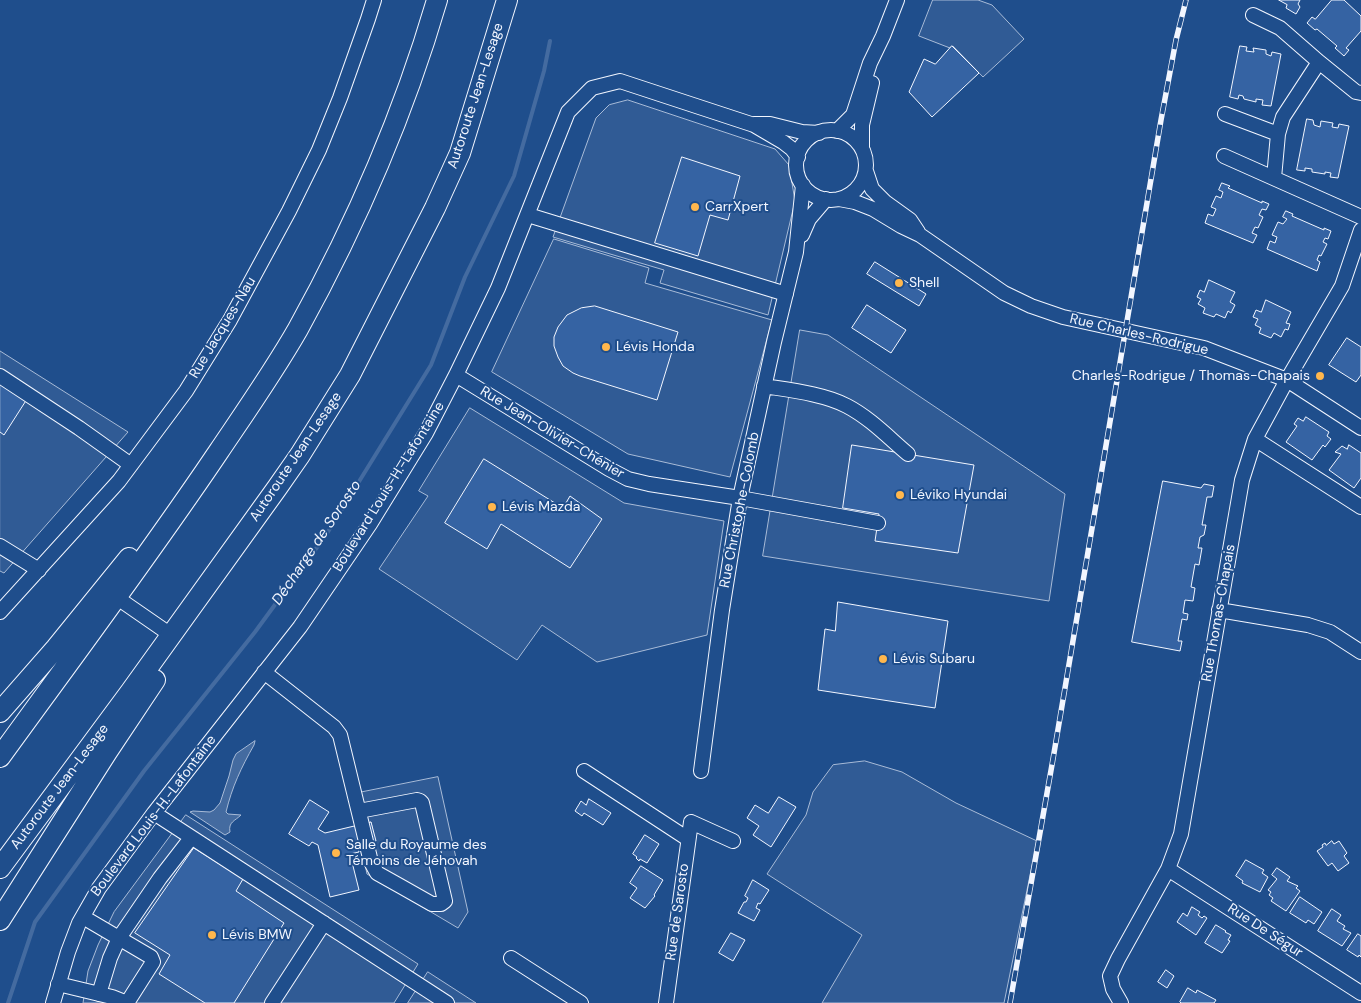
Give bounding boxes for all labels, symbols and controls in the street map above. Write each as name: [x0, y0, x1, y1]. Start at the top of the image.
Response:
street label: Autoroute Jean-Lesage: [444, 21, 508, 171]
place label: CarrXpert: [705, 199, 769, 215]
marker: CarrXpert: [689, 201, 701, 213]
street label: Rue Jacques-Nau: [186, 274, 260, 382]
place label: Shell: [909, 275, 939, 291]
marker: Shell: [893, 277, 905, 289]
street label: Rue Charles-Rodrigue: [1068, 311, 1210, 359]
place label: Lévis Honda: [616, 339, 695, 355]
marker: Lévis Honda: [600, 341, 612, 353]
place label: Charles-Rodrigue / Thomas-Chapais: [1072, 368, 1310, 384]
marker: Charles-Rodrigue / Thomas-Chapais: [1314, 370, 1326, 382]
street label: Rue Jean-Olivier-Chénier: [477, 383, 627, 483]
street label: Autoroute Jean-Lesage: [246, 389, 346, 525]
street label: Boulevard Louis-H.-Lafontaine: [330, 399, 448, 575]
street label: Rue Christophe-Colomb: [717, 431, 763, 589]
water label: Décharge de Sorosto: [269, 477, 365, 609]
place label: Léviko Hyundai: [910, 487, 1007, 503]
marker: Léviko Hyundai: [894, 489, 906, 501]
place label: Lévis Mazda: [502, 499, 580, 515]
marker: Lévis Mazda: [486, 501, 498, 513]
street label: Rue Thomas-Chapais: [1199, 543, 1239, 683]
place label: Lévis Subaru: [893, 651, 975, 667]
marker: Lévis Subaru: [877, 653, 889, 665]
street label: Autoroute Jean-Lesage: [7, 721, 113, 853]
street label: Boulevard Louis-H.-Lafontaine: [88, 732, 220, 900]
place label: Salle du Royaume des Témoins de Jéhovah: [346, 837, 487, 870]
marker: Salle du Royaume des Témoins de Jéhovah: [330, 847, 342, 859]
street label: Rue de Sarosto: [663, 862, 693, 962]
street label: Rue De Ségur: [1224, 900, 1306, 962]
place label: Lévis BMW: [222, 927, 292, 943]
marker: Lévis BMW: [206, 929, 218, 941]

